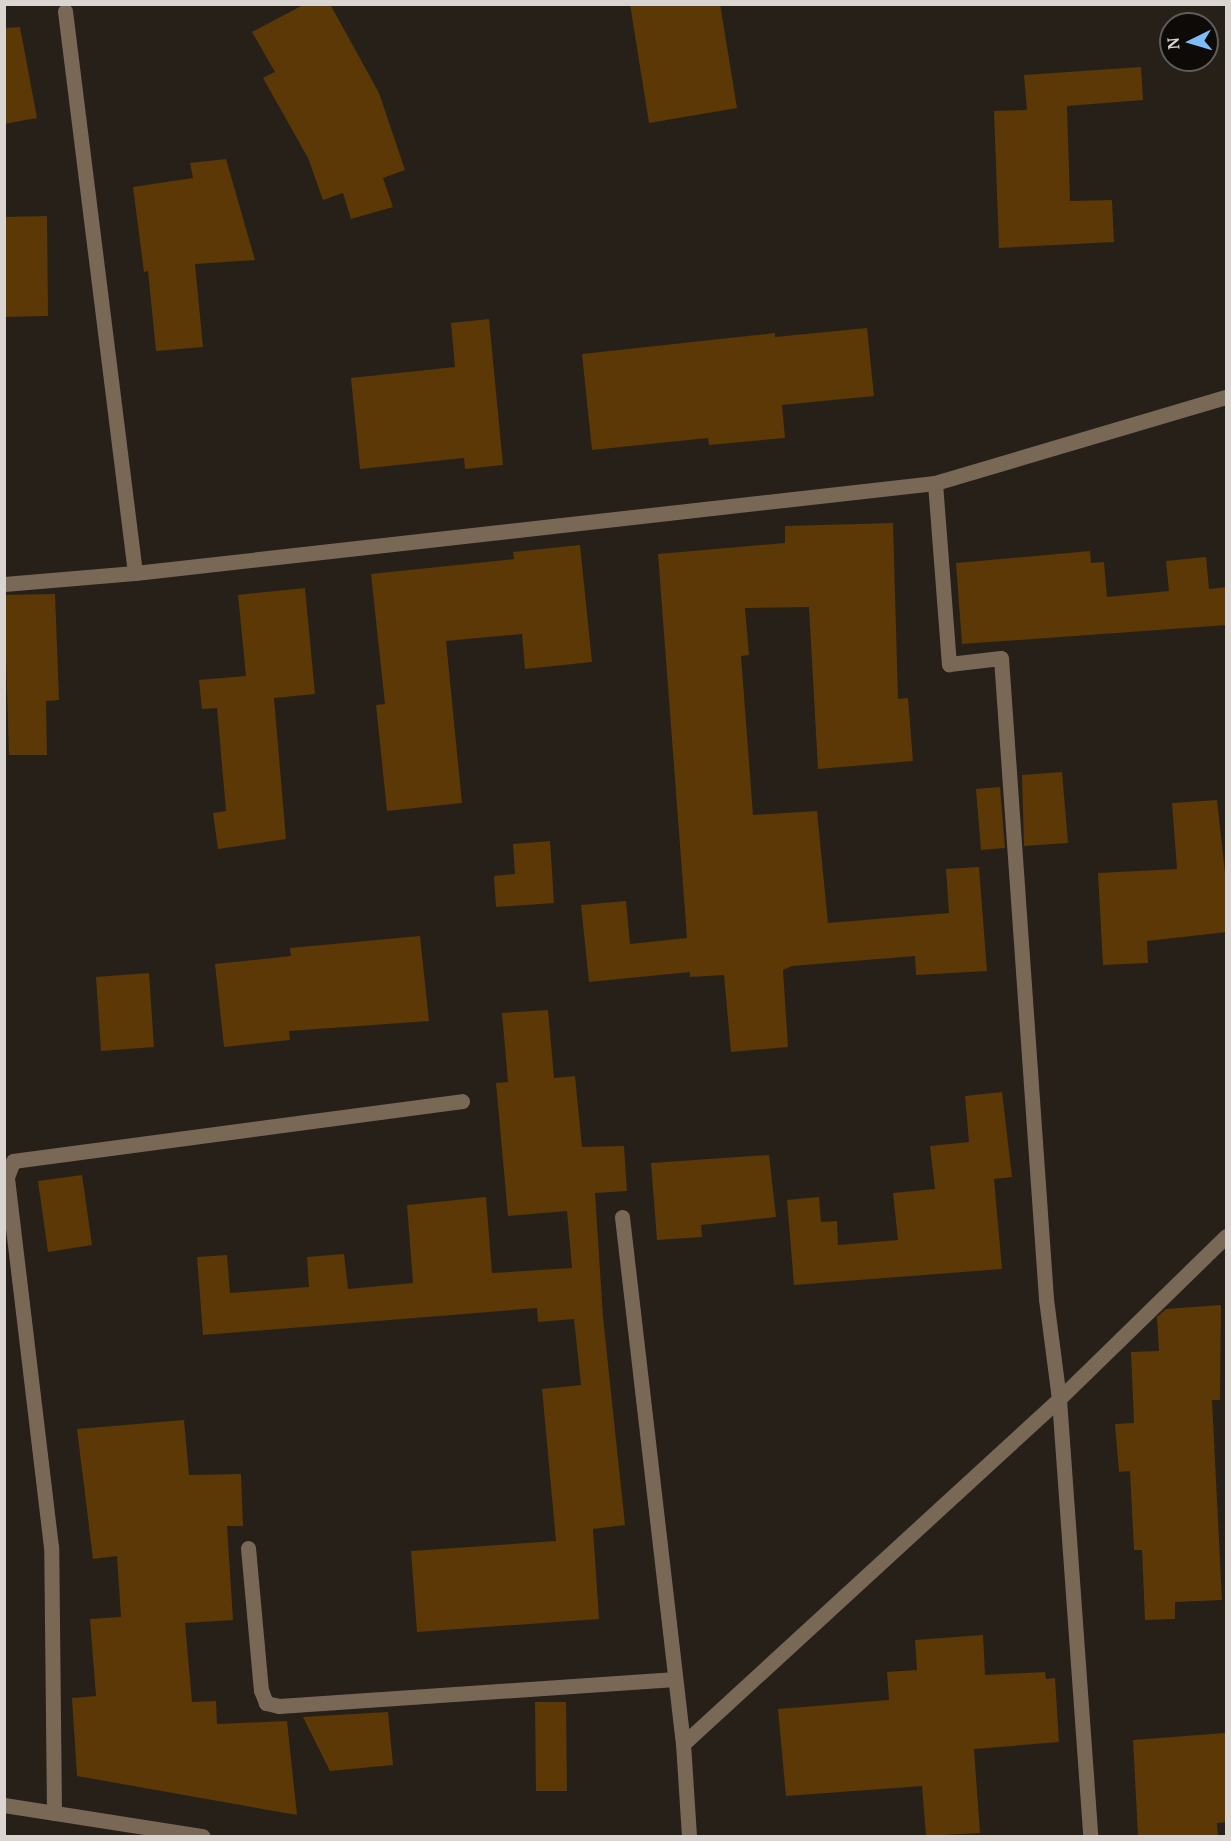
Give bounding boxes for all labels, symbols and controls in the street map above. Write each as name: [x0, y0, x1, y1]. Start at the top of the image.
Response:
north arrow: [1159, 12, 1219, 72]
text: N: [1162, 36, 1185, 50]

